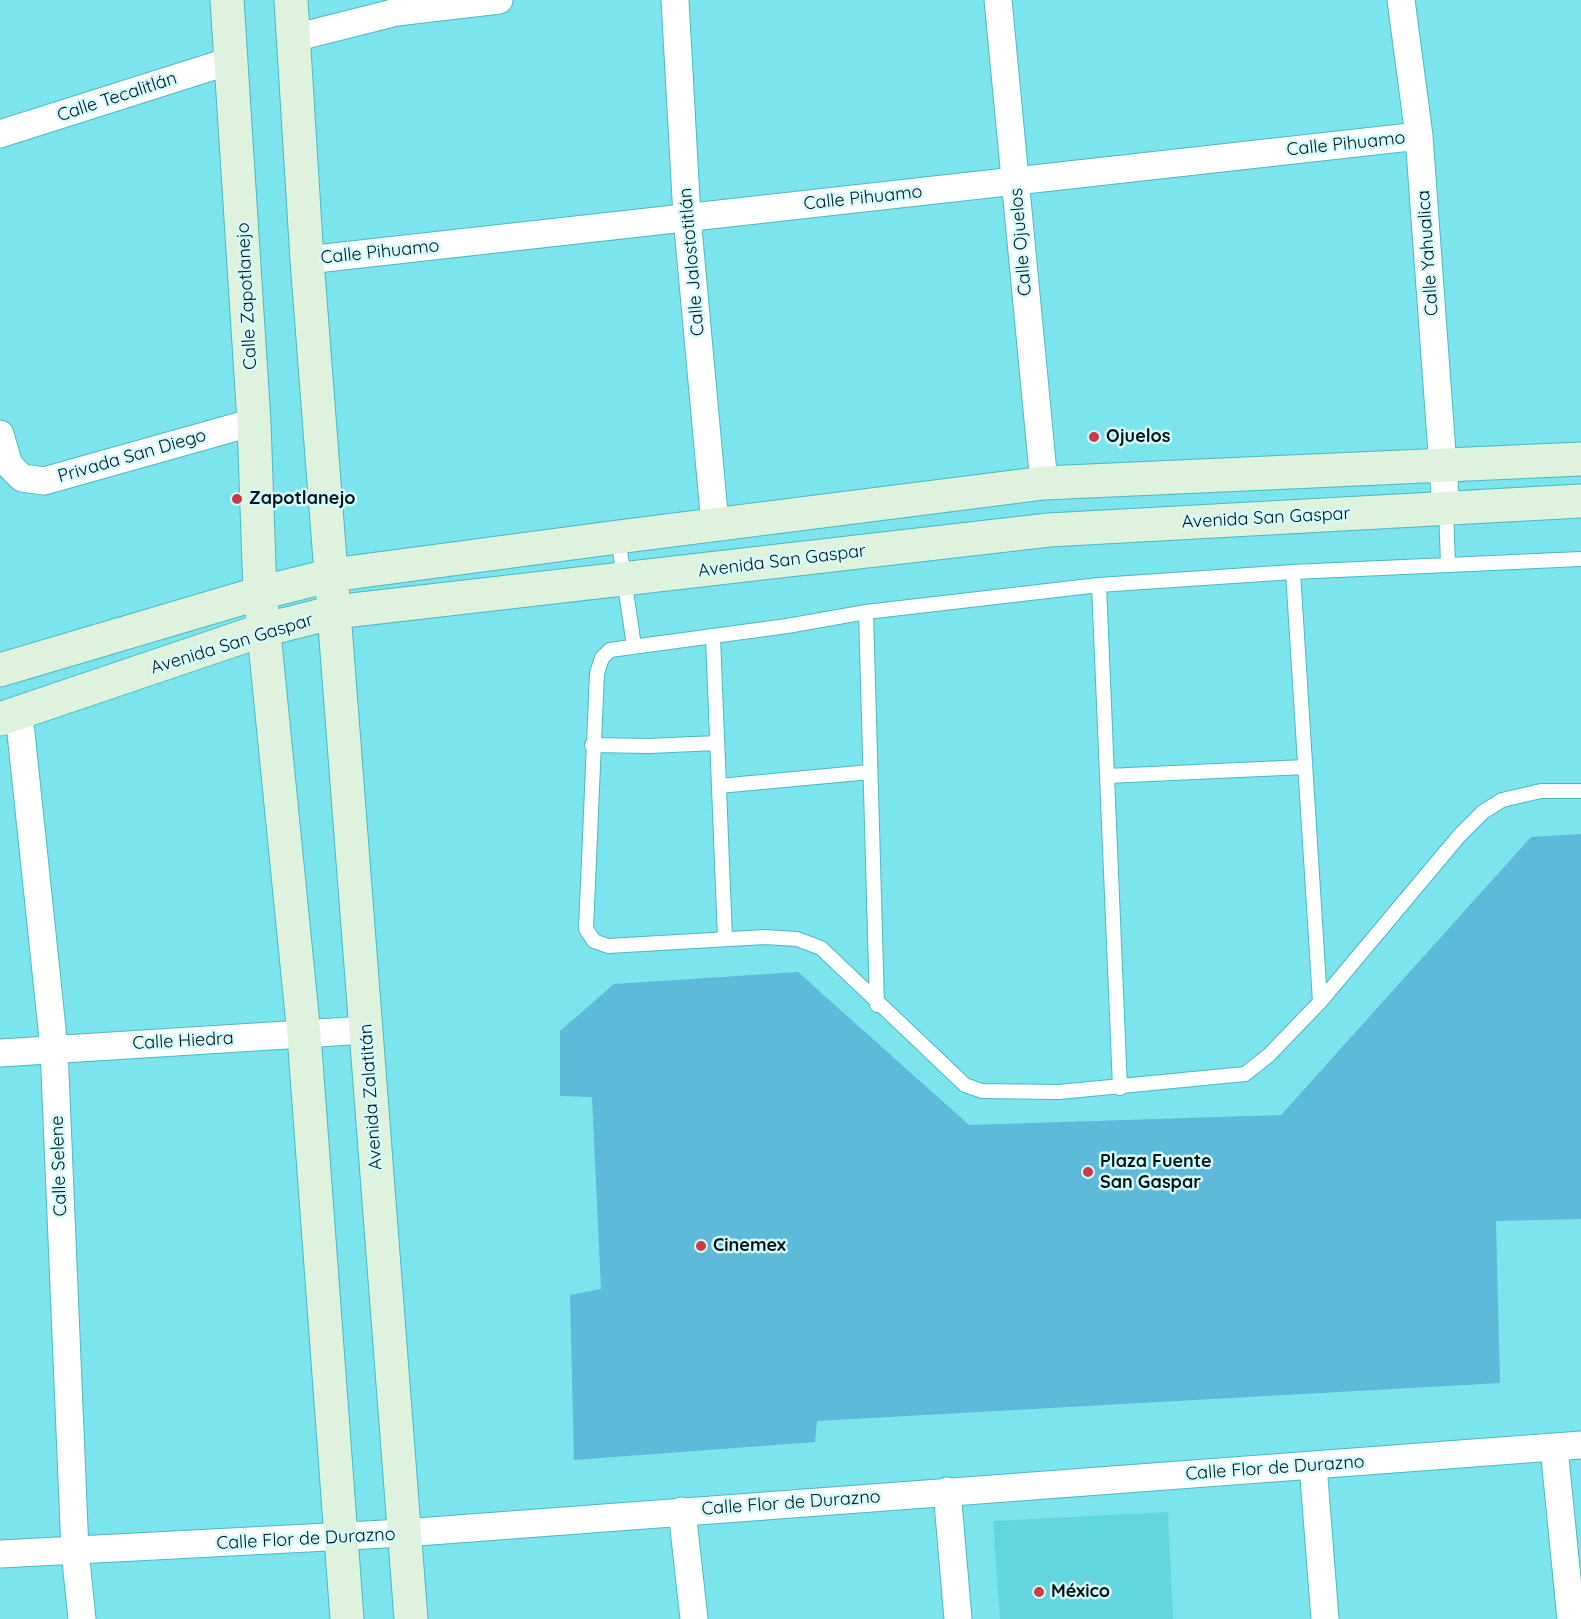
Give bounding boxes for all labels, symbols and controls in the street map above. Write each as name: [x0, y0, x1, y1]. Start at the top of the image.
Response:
street label: Calle Tecalitlán: [54, 67, 180, 127]
street label: Calle Pihuamo: [1286, 127, 1406, 161]
street label: Calle Pihuamo: [803, 181, 923, 215]
street label: Calle Jalostotitlán: [675, 187, 709, 337]
street label: Calle Ojuelos: [1006, 187, 1036, 297]
street label: Calle Yahualica: [1413, 189, 1443, 317]
street label: Calle Zapotlanejo: [232, 222, 262, 370]
street label: Calle Pihuamo: [320, 235, 440, 269]
street label: Privada San Diego: [55, 424, 209, 488]
place label: Ojuelos: [1106, 426, 1170, 448]
marker: Ojuelos: [1087, 430, 1101, 444]
place label: Zapotlanejo: [249, 488, 356, 510]
marker: Zapotlanejo: [230, 492, 244, 506]
street label: Avenida San Gaspar: [1181, 503, 1351, 533]
street label: Avenida San Gaspar: [697, 540, 867, 582]
street label: Avenida San Gaspar: [148, 609, 316, 679]
street label: Avenida Zalatitán: [355, 1023, 387, 1171]
street label: Calle Hiedra: [132, 1028, 234, 1054]
street label: Calle Selene: [46, 1115, 72, 1217]
place label: Plaza Fuente San Gaspar: [1100, 1151, 1212, 1194]
marker: Plaza Fuente San Gaspar: [1081, 1165, 1095, 1179]
place label: Cinemex: [713, 1235, 786, 1257]
marker: Cinemex: [694, 1239, 708, 1253]
street label: Calle Flor de Durazno: [1185, 1451, 1365, 1485]
street label: Calle Flor de Durazno: [701, 1486, 881, 1520]
street label: Calle Flor de Durazno: [216, 1524, 396, 1554]
place label: México: [1051, 1581, 1110, 1603]
marker: México: [1032, 1585, 1046, 1599]

